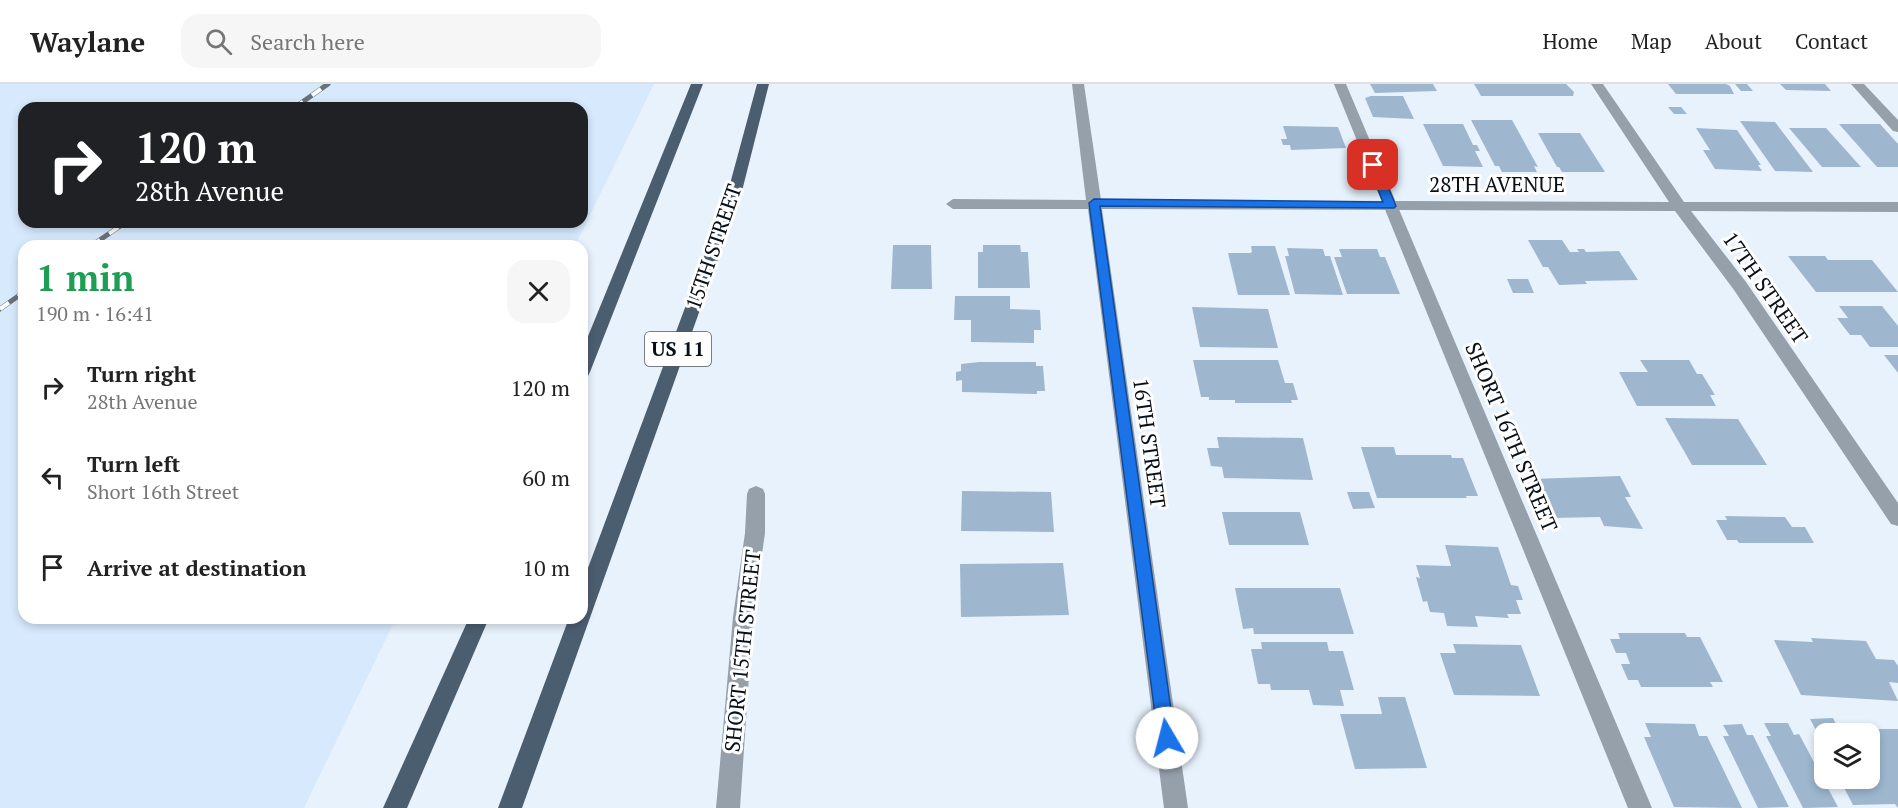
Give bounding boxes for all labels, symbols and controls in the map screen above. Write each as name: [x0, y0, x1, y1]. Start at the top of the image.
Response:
search box: [181, 14, 601, 68]
text: Waylane: [30, 23, 145, 60]
icon: search: [202, 25, 235, 58]
text: Search here: [250, 27, 365, 56]
text: Home: [1542, 27, 1598, 55]
text: Map: [1631, 27, 1672, 55]
text: About: [1705, 27, 1762, 55]
text: Contact: [1795, 27, 1868, 55]
text: 120 m: [135, 119, 256, 175]
icon: right: [36, 126, 114, 204]
pin: [1347, 139, 1398, 190]
icon: arrive: [1356, 148, 1389, 181]
street label: 28TH AVENUE: [1429, 170, 1565, 198]
text: 28th Avenue: [135, 173, 284, 209]
street label: 15TH STREET: [679, 180, 748, 313]
street label: 17TH STREET: [1717, 226, 1815, 349]
text: 1 min: [36, 254, 134, 301]
button: close: [507, 260, 570, 323]
text: 190 m · 16:41: [36, 300, 154, 327]
road number: US 11: [645, 332, 711, 366]
street label: SHORT 16TH STREET: [1459, 338, 1565, 536]
text: Turn right: [87, 359, 196, 388]
icon: right: [36, 371, 69, 404]
text: 120 m: [510, 373, 570, 402]
street label: 16TH STREET: [1127, 376, 1173, 510]
text: 28th Avenue: [87, 388, 197, 415]
text: Turn left: [87, 449, 180, 478]
icon: left: [36, 461, 69, 494]
text: 60 m: [522, 463, 570, 492]
text: Short 16th Street: [87, 478, 239, 505]
street label: SHORT 15TH STREET: [717, 548, 767, 753]
icon: arrive: [36, 551, 69, 584]
text: Arrive at destination: [87, 553, 306, 582]
text: 10 m: [522, 553, 570, 582]
position arrow: [1135, 706, 1199, 770]
map controls: [1814, 723, 1880, 789]
button: layers: [1814, 723, 1880, 789]

